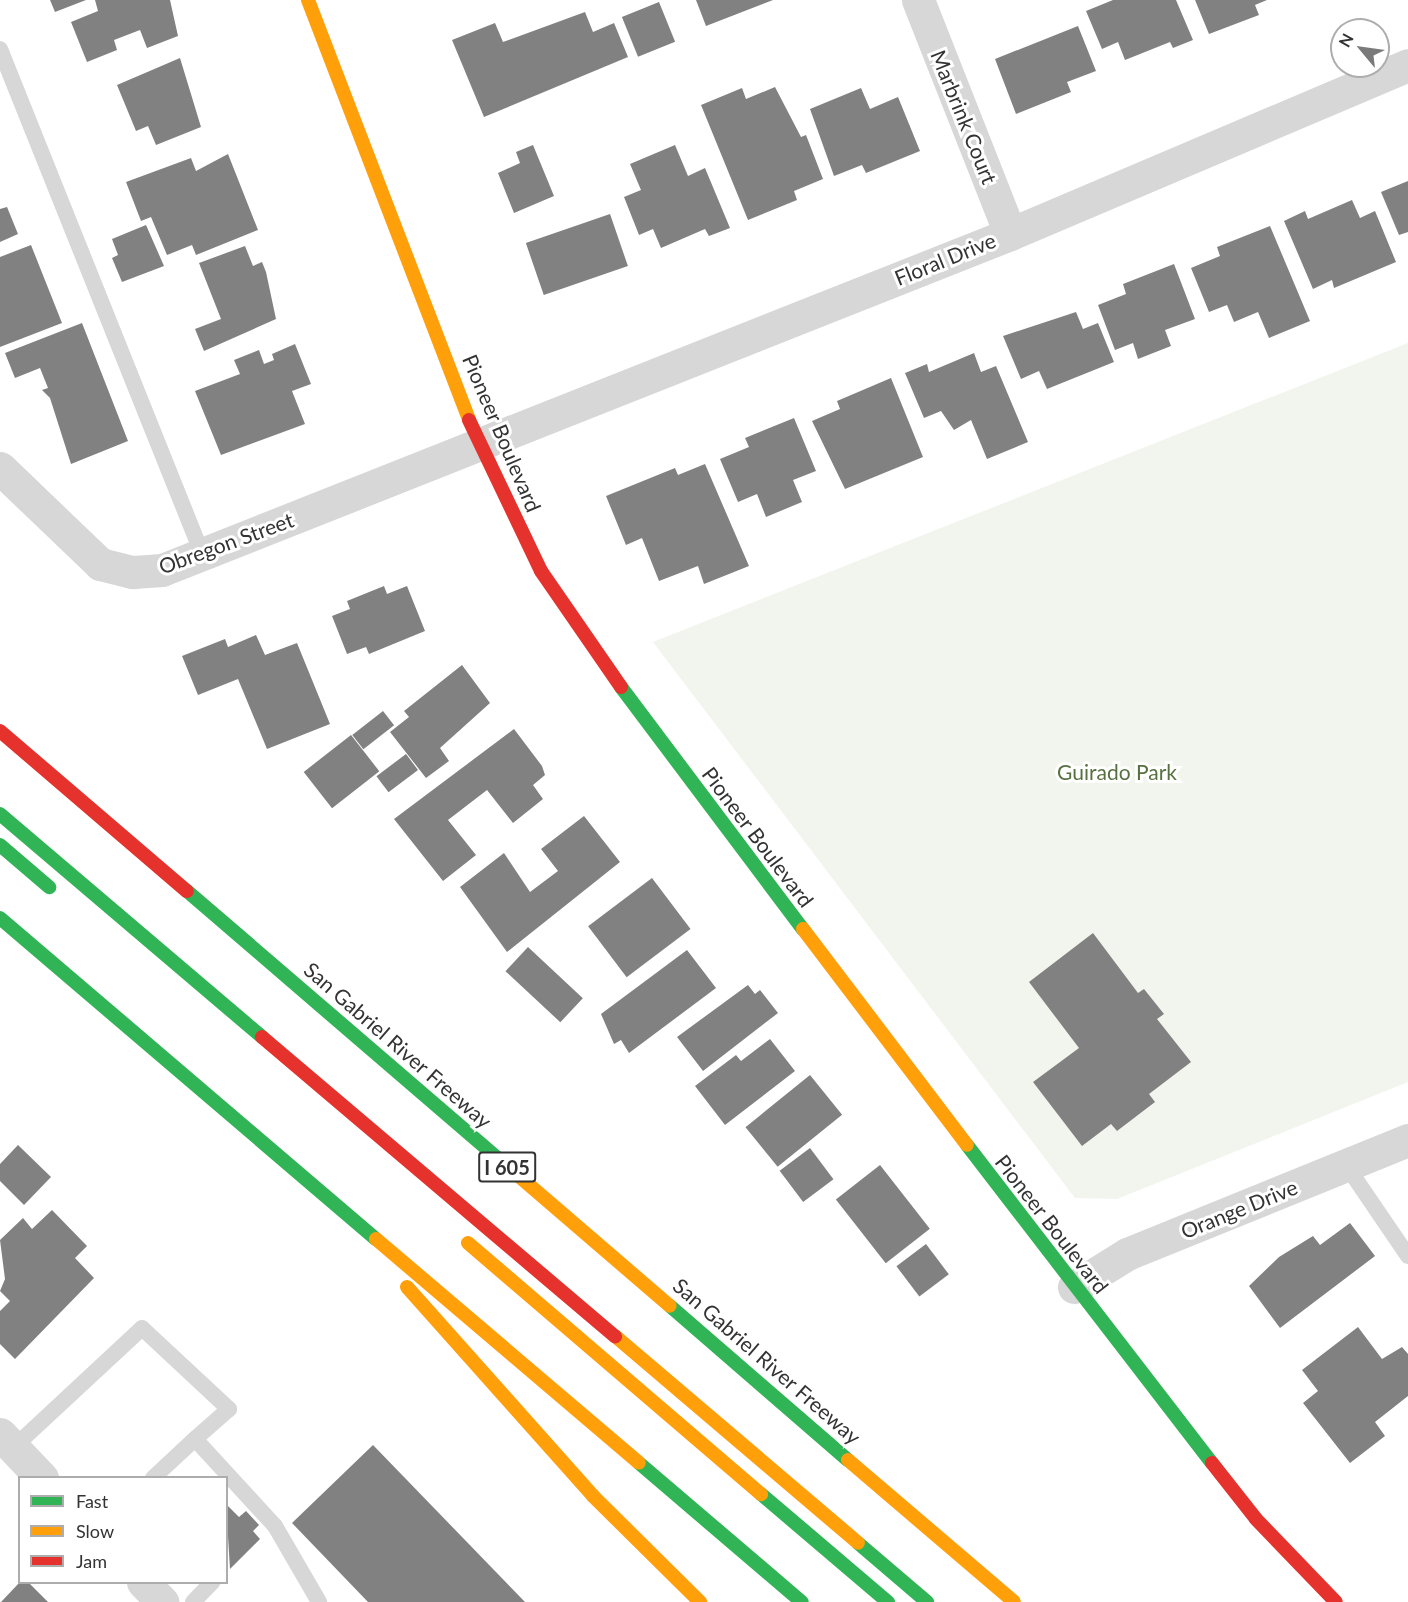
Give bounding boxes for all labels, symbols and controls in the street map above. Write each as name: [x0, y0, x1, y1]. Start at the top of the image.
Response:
north arrow: [1330, 18, 1390, 78]
text: N: [1334, 30, 1357, 50]
street label: Marbrink Court: [926, 46, 1002, 188]
street label: Floral Drive: [891, 227, 999, 291]
street label: Pioneer Boulevard: [457, 350, 547, 516]
street label: Obregon Street: [155, 507, 297, 579]
park label: Guirado Park: [1057, 759, 1177, 785]
street label: Pioneer Boulevard: [697, 762, 819, 912]
street label: San Gabriel River Freeway: [299, 957, 497, 1133]
road number: I 605: [477, 1150, 537, 1184]
street label: Pioneer Boulevard: [990, 1150, 1114, 1298]
street label: Orange Drive: [1177, 1174, 1301, 1244]
street label: San Gabriel River Freeway: [668, 1273, 866, 1449]
legend: [18, 1476, 228, 1584]
text: Fast: [76, 1490, 108, 1512]
text: Slow: [76, 1520, 114, 1542]
text: Jam: [76, 1550, 107, 1572]

